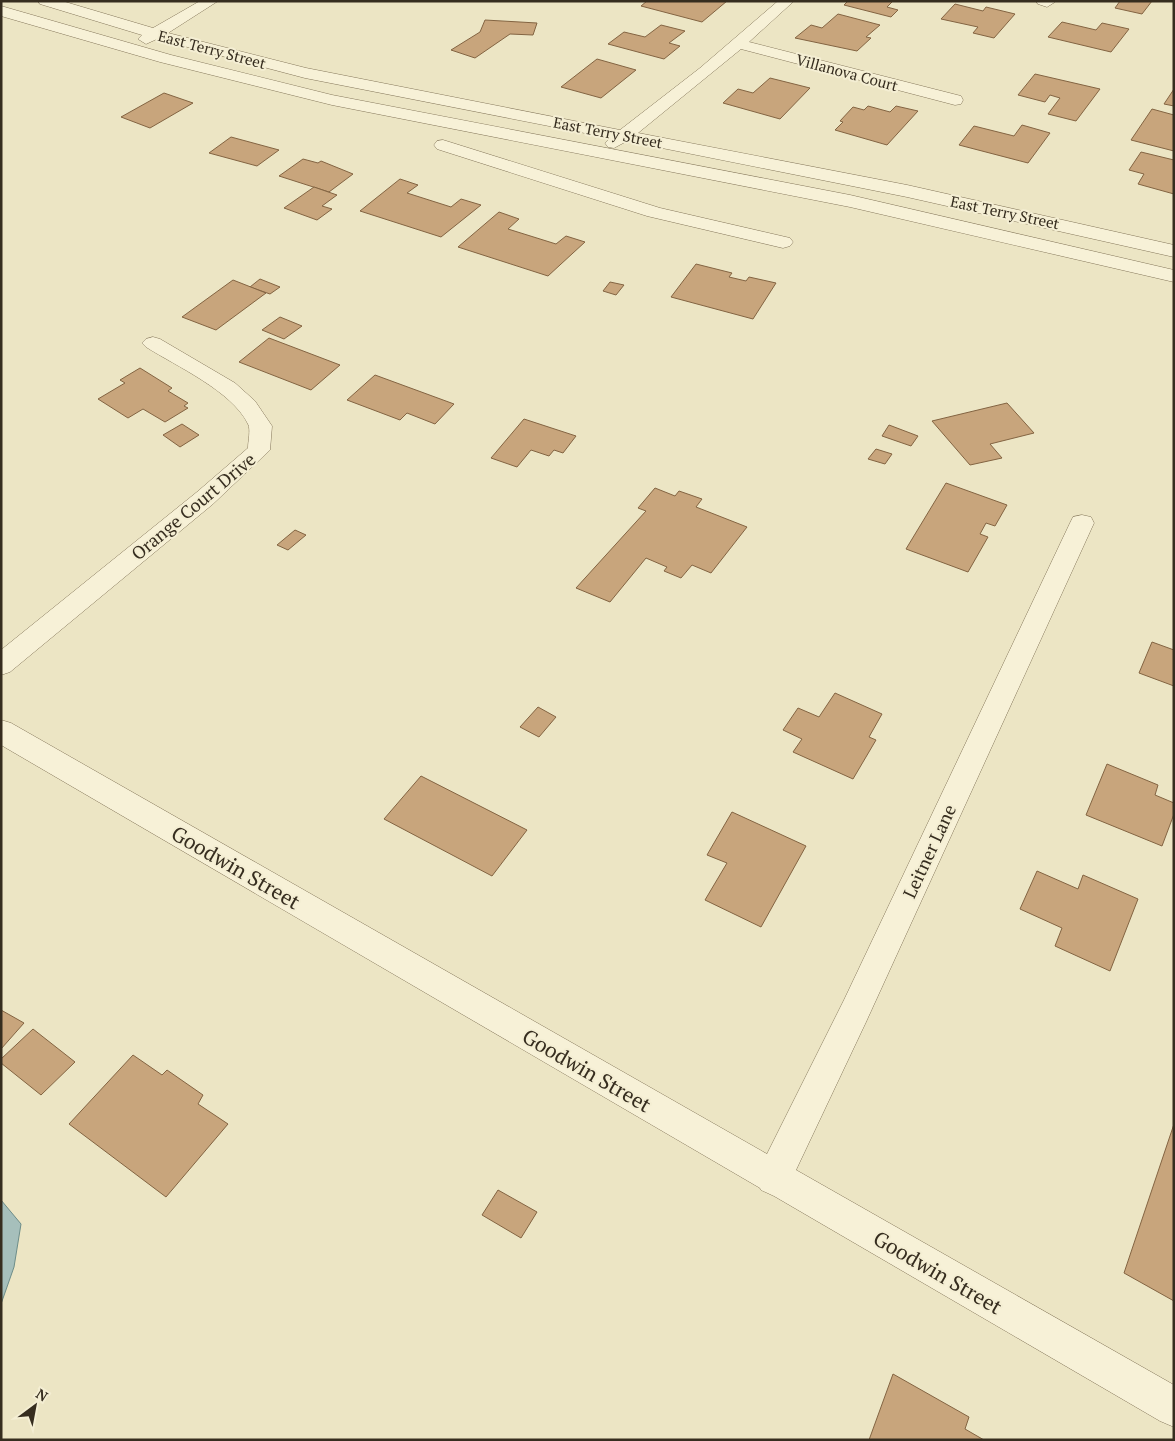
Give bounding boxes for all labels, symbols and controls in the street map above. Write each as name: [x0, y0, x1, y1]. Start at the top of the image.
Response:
street label: East Terry Street: [156, 25, 269, 73]
street label: Villanova Court: [794, 49, 901, 95]
street label: East Terry Street: [552, 112, 665, 152]
street label: East Terry Street: [949, 191, 1062, 233]
street label: Orange Court Drive: [126, 447, 260, 565]
street label: Leitner Lane: [897, 800, 961, 902]
street label: Goodwin Street: [166, 819, 306, 915]
street label: Goodwin Street: [517, 1022, 657, 1118]
street label: Goodwin Street: [868, 1224, 1008, 1320]
north arrow: [10, 1381, 60, 1431]
text: N: [33, 1384, 52, 1406]

